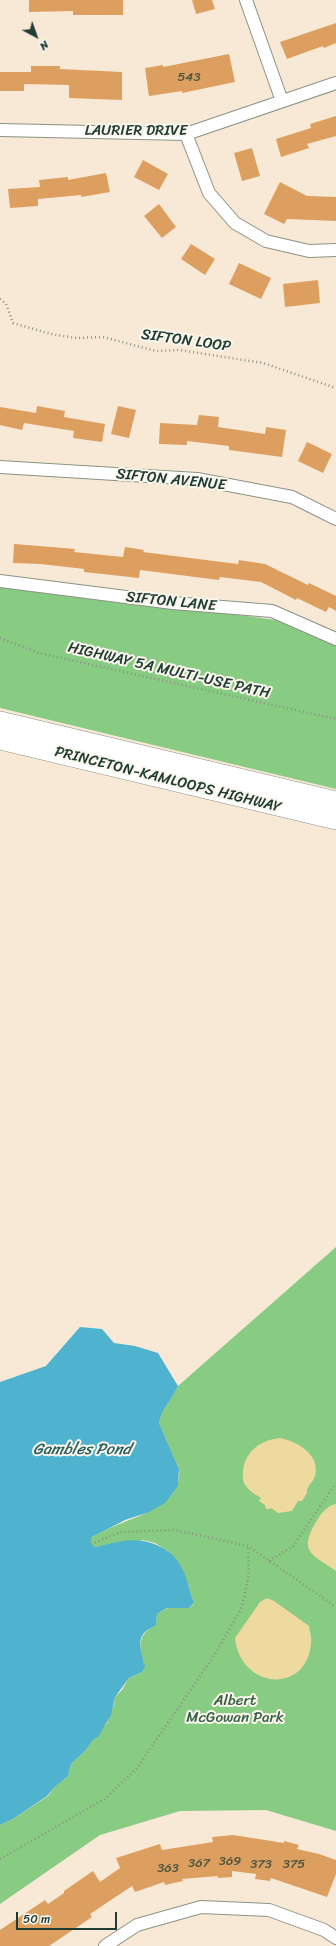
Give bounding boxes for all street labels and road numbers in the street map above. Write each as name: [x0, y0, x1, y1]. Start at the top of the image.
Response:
street label: LAURIER DRIVE: [85, 122, 187, 140]
street label: SIFTON LOOP: [140, 326, 232, 356]
street label: SIFTON AVENUE: [115, 465, 227, 495]
street label: SIFTON LANE: [125, 588, 217, 616]
street label: HIGHWAY 5A MULTI-USE PATH: [66, 639, 272, 703]
street label: PRINCETON-KAMLOOPS HIGHWAY: [53, 743, 283, 817]

